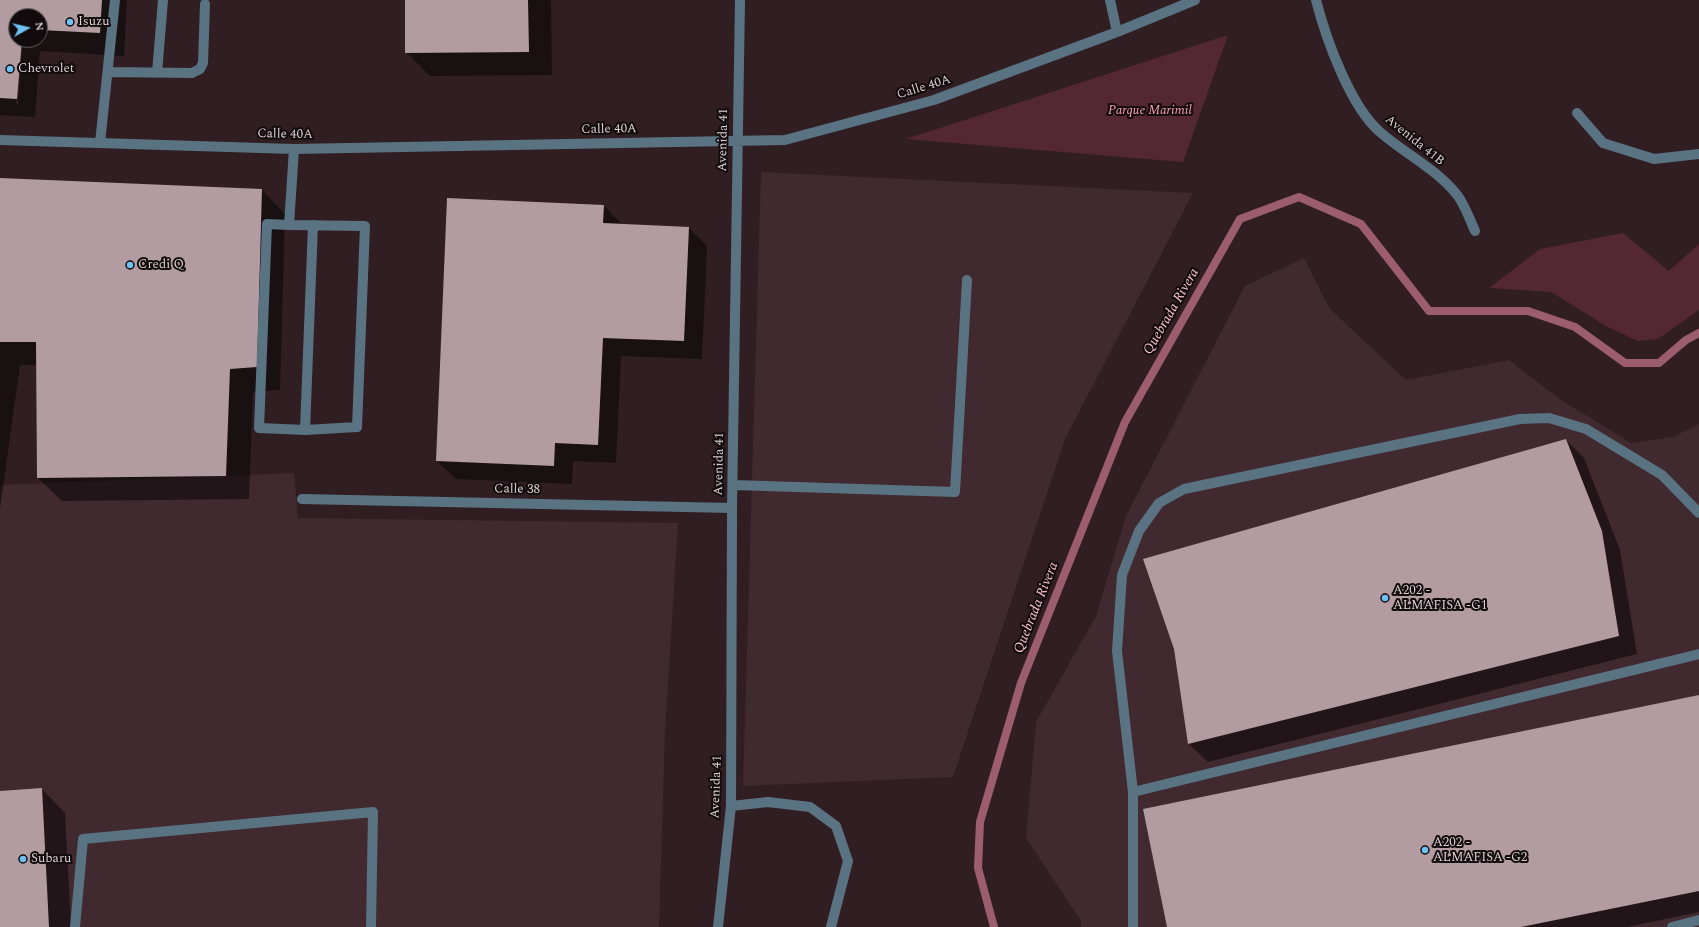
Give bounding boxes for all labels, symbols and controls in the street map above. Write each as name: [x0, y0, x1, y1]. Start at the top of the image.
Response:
north arrow: [8, 8, 48, 48]
place label: Isuzu: [78, 14, 110, 30]
marker: Isuzu: [65, 17, 75, 27]
text: N: [30, 21, 48, 32]
place label: Chevrolet: [18, 61, 74, 77]
marker: Chevrolet: [5, 64, 15, 74]
street label: Calle 40A: [895, 72, 953, 104]
park label: Parque Marimil: [1108, 103, 1192, 119]
street label: Avenida 41: [716, 108, 732, 172]
street label: Avenida 41B: [1381, 112, 1447, 170]
street label: Calle 40A: [581, 122, 637, 138]
street label: Calle 40A: [257, 127, 313, 143]
place label: Credi Q: [138, 257, 184, 273]
marker: Credi Q: [125, 260, 135, 270]
water label: Quebrada Rivera: [1141, 266, 1203, 358]
street label: Avenida 41: [712, 432, 728, 496]
street label: Calle 38: [494, 482, 540, 498]
water label: Quebrada Rivera: [1011, 560, 1063, 656]
place label: A202 - ALMAFISA -G1: [1393, 583, 1487, 614]
marker: A202 - ALMAFISA -G1: [1380, 593, 1390, 603]
street label: Avenida 41: [708, 755, 726, 819]
place label: A202 - ALMAFISA -G2: [1433, 835, 1527, 866]
marker: A202 - ALMAFISA -G2: [1420, 845, 1430, 855]
place label: Subaru: [31, 851, 71, 867]
marker: Subaru: [18, 854, 28, 864]

